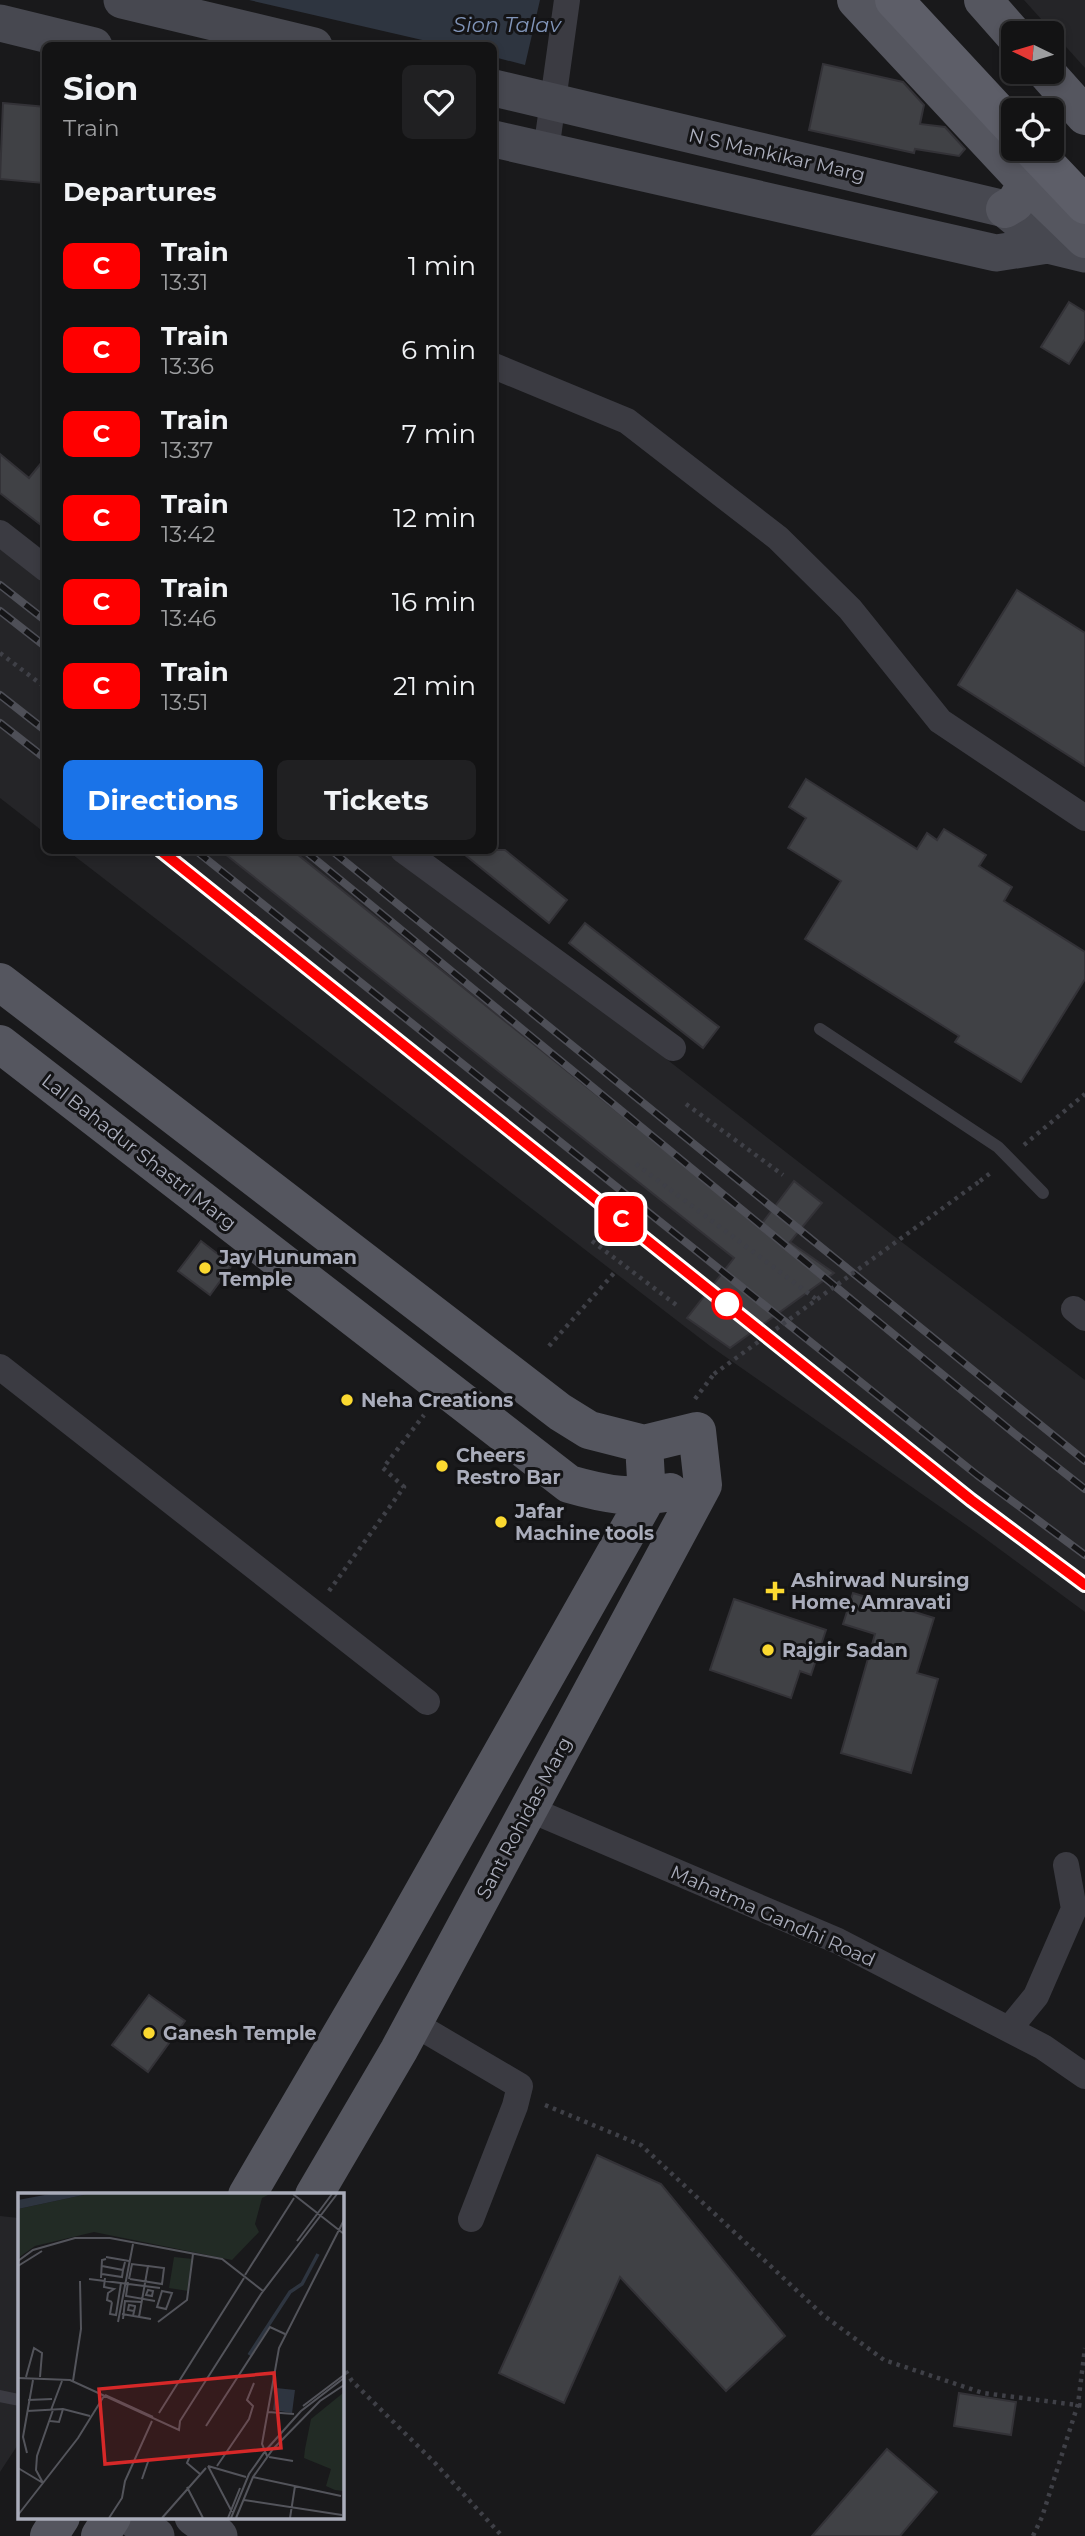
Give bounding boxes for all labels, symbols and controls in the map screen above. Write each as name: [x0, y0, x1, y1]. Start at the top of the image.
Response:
water label: Sion Talav: [453, 12, 563, 37]
north arrow: [1001, 21, 1064, 84]
map controls: [1001, 21, 1064, 161]
button: heart: [402, 65, 476, 139]
text: Sion: [63, 68, 138, 108]
button: locate: [1001, 98, 1064, 161]
text: Train: [63, 114, 119, 142]
street label: N S Mankikar Marg: [686, 123, 868, 187]
text: Departures: [63, 176, 217, 208]
text: Train: [161, 236, 229, 268]
text: 1 min: [408, 250, 476, 282]
text: C: [93, 251, 110, 280]
text: 13:31: [161, 268, 208, 296]
text: Train: [161, 320, 229, 352]
text: 6 min: [401, 334, 476, 366]
text: C: [93, 335, 110, 364]
text: 13:36: [161, 352, 214, 380]
text: Train: [161, 404, 229, 436]
text: 7 min: [402, 418, 476, 450]
text: C: [93, 419, 110, 448]
text: 13:37: [161, 436, 213, 464]
text: Train: [161, 488, 229, 520]
text: 12 min: [393, 502, 476, 534]
text: C: [93, 503, 110, 532]
text: 13:42: [161, 520, 215, 548]
text: Train: [161, 572, 229, 604]
text: 16 min: [392, 586, 476, 618]
text: C: [93, 587, 110, 616]
text: 13:46: [161, 604, 216, 632]
text: Train: [161, 656, 229, 688]
text: 21 min: [393, 670, 476, 702]
text: C: [93, 671, 110, 700]
text: 13:51: [161, 688, 208, 716]
button: Directions: [63, 760, 263, 840]
button: Tickets: [277, 760, 476, 840]
street label: Lal Bahadur Shastri Marg: [37, 1069, 241, 1235]
line badge: C: [598, 1196, 644, 1242]
text: C: [612, 1204, 630, 1233]
place label: Jay Hunuman Temple: [218, 1246, 357, 1291]
marker: Jay Hunuman Temple: [197, 1260, 213, 1276]
unlabelled marker: [712, 1289, 742, 1319]
place label: Neha Creations: [361, 1389, 513, 1412]
marker: Neha Creations: [339, 1392, 355, 1408]
place label: Cheers Restro Bar: [456, 1444, 561, 1489]
marker: Cheers Restro Bar: [434, 1458, 450, 1474]
place label: Jafar Machine tools: [514, 1500, 654, 1545]
marker: Jafar Machine tools: [493, 1514, 509, 1530]
place label: Ashirwad Nursing Home, Amravati: [790, 1569, 970, 1614]
marker: Ashirwad Nursing Home, Amravati: [765, 1581, 785, 1601]
place label: Rajgir Sadan: [782, 1639, 908, 1662]
marker: Rajgir Sadan: [760, 1642, 776, 1658]
street label: Sant Rohidas Marg: [472, 1733, 576, 1903]
street label: Mahatma Gandhi Road: [667, 1860, 879, 1972]
place label: Ganesh Temple: [163, 2022, 317, 2045]
marker: Ganesh Temple: [141, 2025, 157, 2041]
inset map: [18, 2193, 343, 2518]

